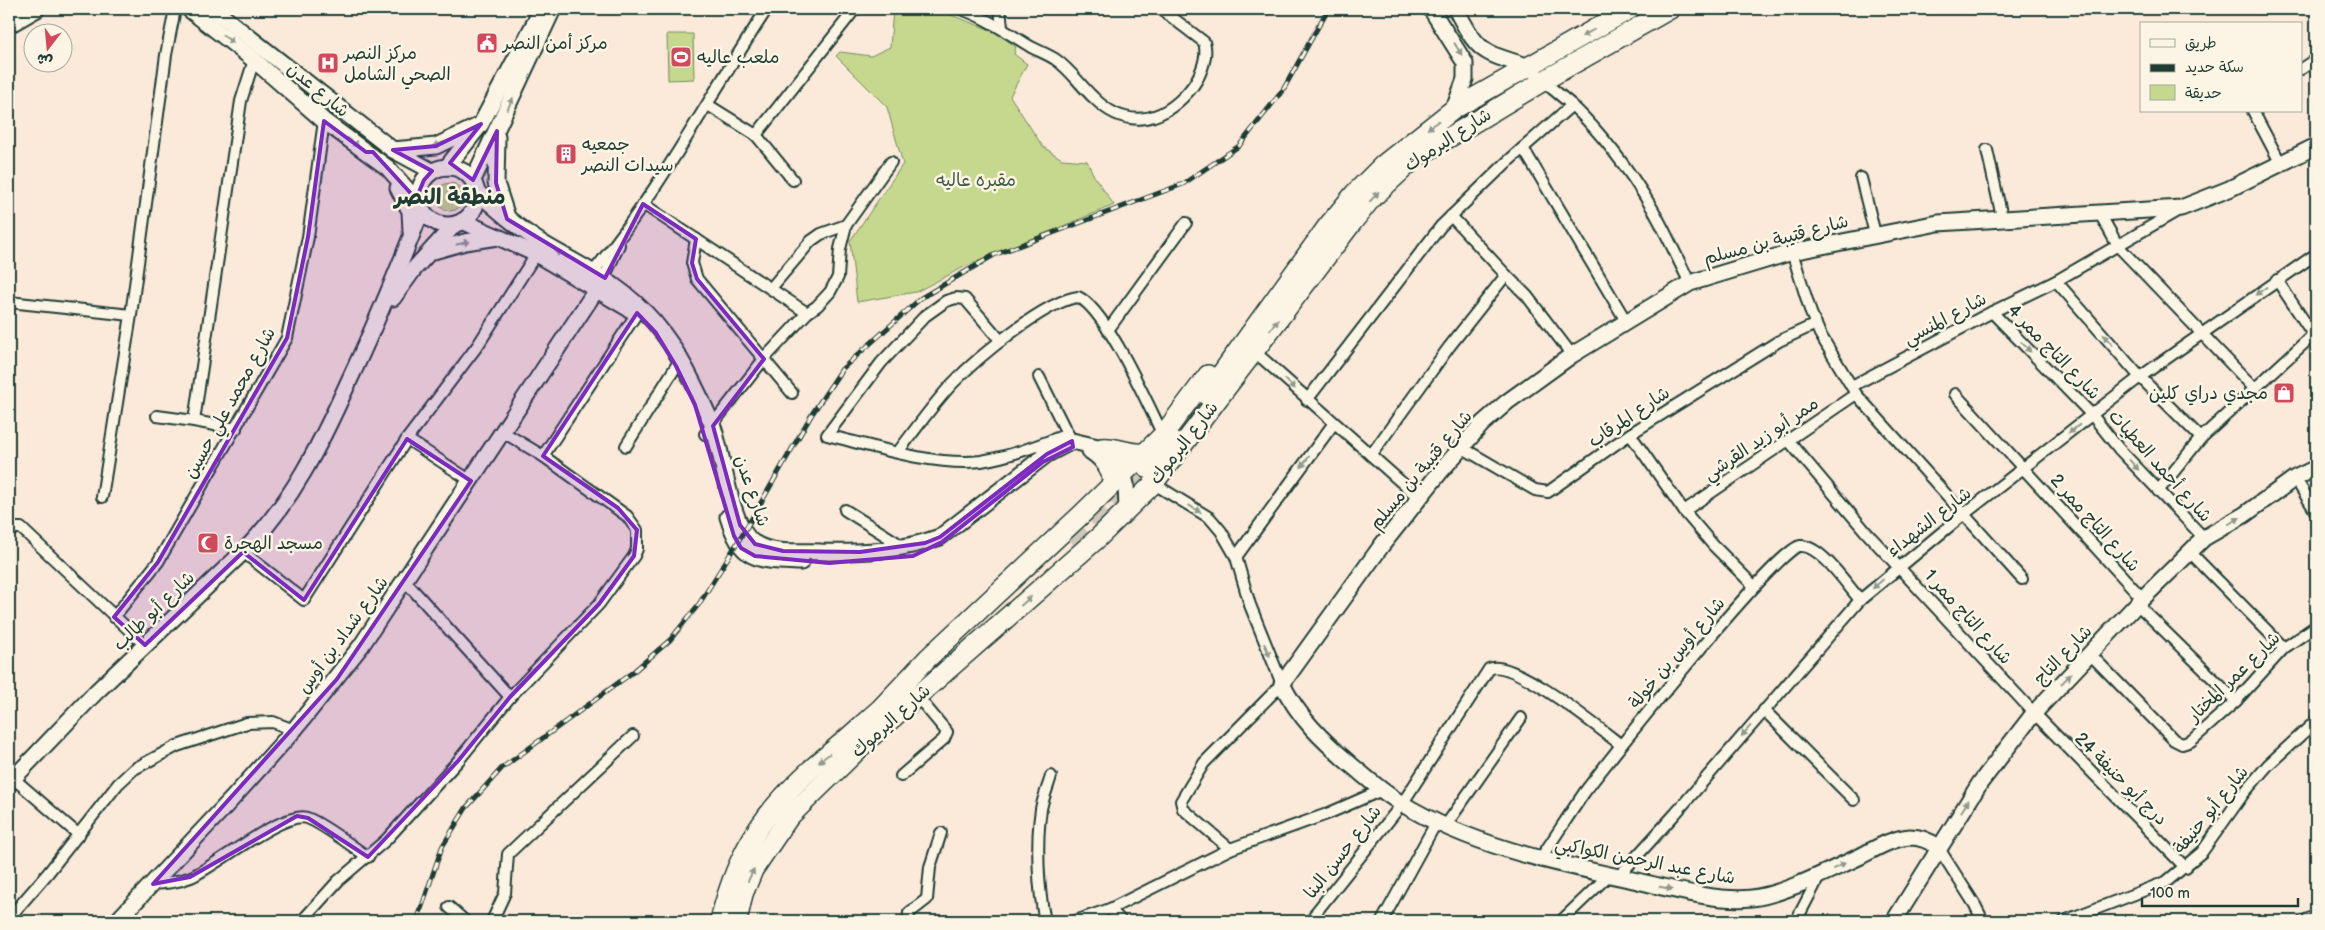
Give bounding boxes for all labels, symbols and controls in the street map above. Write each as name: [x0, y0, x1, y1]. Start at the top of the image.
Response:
north arrow: [22, 22, 72, 72]
legend: [2140, 22, 2302, 112]
one-way arrow: [1581, 29, 1594, 38]
public building icon: مركز أمن النصر: [475, 31, 499, 55]
place label: مركز أمن النصر: [501, 33, 608, 54]
one-way arrow: [221, 34, 234, 44]
text: طريق: [2185, 34, 2217, 53]
place label: مركز النصر الصحي الشامل: [342, 43, 451, 90]
one-way arrow: [1453, 43, 1463, 56]
sports icon: ملعب عاليه: [669, 45, 693, 69]
place label: ملعب عاليه: [697, 47, 779, 68]
text: ش: [35, 50, 54, 70]
hospital icon: مركز النصر الصحي الشامل: [316, 51, 340, 75]
street label: شارع عدن: [282, 58, 353, 123]
text: سكة حديد: [2185, 58, 2244, 77]
text: حديقة: [2185, 84, 2222, 103]
one-way arrow: [506, 97, 514, 111]
street label: شارع اليرموك: [1401, 104, 1496, 177]
one-way arrow: [1426, 120, 1440, 130]
place label: جمعيه سيدات النصر: [580, 134, 674, 176]
one-way arrow: [346, 137, 359, 148]
one-way arrow: [431, 140, 446, 148]
building icon: جمعيه سيدات النصر: [554, 142, 578, 166]
park label: مقبره عاليه: [936, 170, 1016, 191]
district label: منطقة النصر: [392, 184, 506, 211]
one-way arrow: [1368, 191, 1380, 203]
street label: شارع قتيبة بن مسلم: [1701, 211, 1851, 272]
one-way arrow: [456, 239, 471, 247]
one-way arrow: [554, 250, 569, 258]
one-way arrow: [2255, 286, 2268, 297]
street label: شارع المنسي: [1900, 288, 1992, 354]
street label: شارع التاج ممر 4: [2002, 300, 2105, 405]
one-way arrow: [1269, 318, 1279, 332]
street label: شارع محمد علي حسين: [180, 324, 285, 485]
one-way arrow: [2102, 335, 2114, 347]
one-way arrow: [2020, 341, 2032, 353]
one-way arrow: [1283, 378, 1295, 390]
shop icon: مجدي دراي كلين: [2272, 381, 2296, 405]
street label: شارع المرقاب: [1584, 382, 1674, 453]
place label: مجدي دراي كلين: [2149, 383, 2268, 406]
street label: ممر أبو زيد القرشي: [1699, 393, 1825, 489]
street label: شارع اليرموك: [1145, 397, 1224, 489]
street label: شارع قتيبة بن مسلم: [1365, 406, 1479, 536]
street label: شارع أحمد العطيات: [2103, 406, 2216, 527]
one-way arrow: [2068, 423, 2081, 434]
street label: شارع عدن: [729, 453, 774, 530]
one-way arrow: [1300, 455, 1310, 469]
one-way arrow: [2128, 459, 2140, 471]
street label: شارع التاج ممر 2: [2045, 470, 2144, 577]
street label: شارع الشهداء: [1883, 482, 1976, 562]
one-way arrow: [1188, 504, 1201, 513]
one-way arrow: [2228, 516, 2241, 525]
mosque icon: مسجد الهجرة: [196, 531, 220, 555]
place label: مسجد الهجرة: [224, 533, 323, 554]
street label: شارع التاج ممر 1: [1919, 565, 2016, 669]
street label: شارع أبو طالب: [109, 567, 200, 656]
street label: شارع شداد بن أوس: [293, 572, 393, 698]
one-way arrow: [1872, 578, 1884, 589]
street label: شارع أوس بن خولة: [1624, 593, 1730, 714]
one-way arrow: [1019, 595, 1031, 607]
street label: شارع التاج: [2030, 621, 2097, 690]
street label: شارع عمر المختار: [2182, 628, 2285, 728]
one-way arrow: [1264, 643, 1272, 657]
one-way arrow: [2060, 674, 2072, 686]
street label: شارع اليرموك: [847, 680, 936, 763]
one-way arrow: [1741, 724, 1752, 737]
street label: درج أبو حنيفة 24: [2069, 728, 2172, 831]
one-way arrow: [818, 753, 831, 764]
street label: شارع أبو حنيفة: [2169, 762, 2254, 859]
one-way arrow: [1960, 799, 1970, 813]
street label: شارع حسن البنا: [1300, 801, 1387, 904]
street label: شارع عبد الرحمن الكواكبي: [1552, 833, 1737, 894]
one-way arrow: [1832, 862, 1846, 870]
one-way arrow: [747, 868, 755, 882]
scale bar: [2142, 875, 2299, 907]
one-way arrow: [1658, 884, 1673, 892]
text: 100 m: [2150, 884, 2190, 903]

